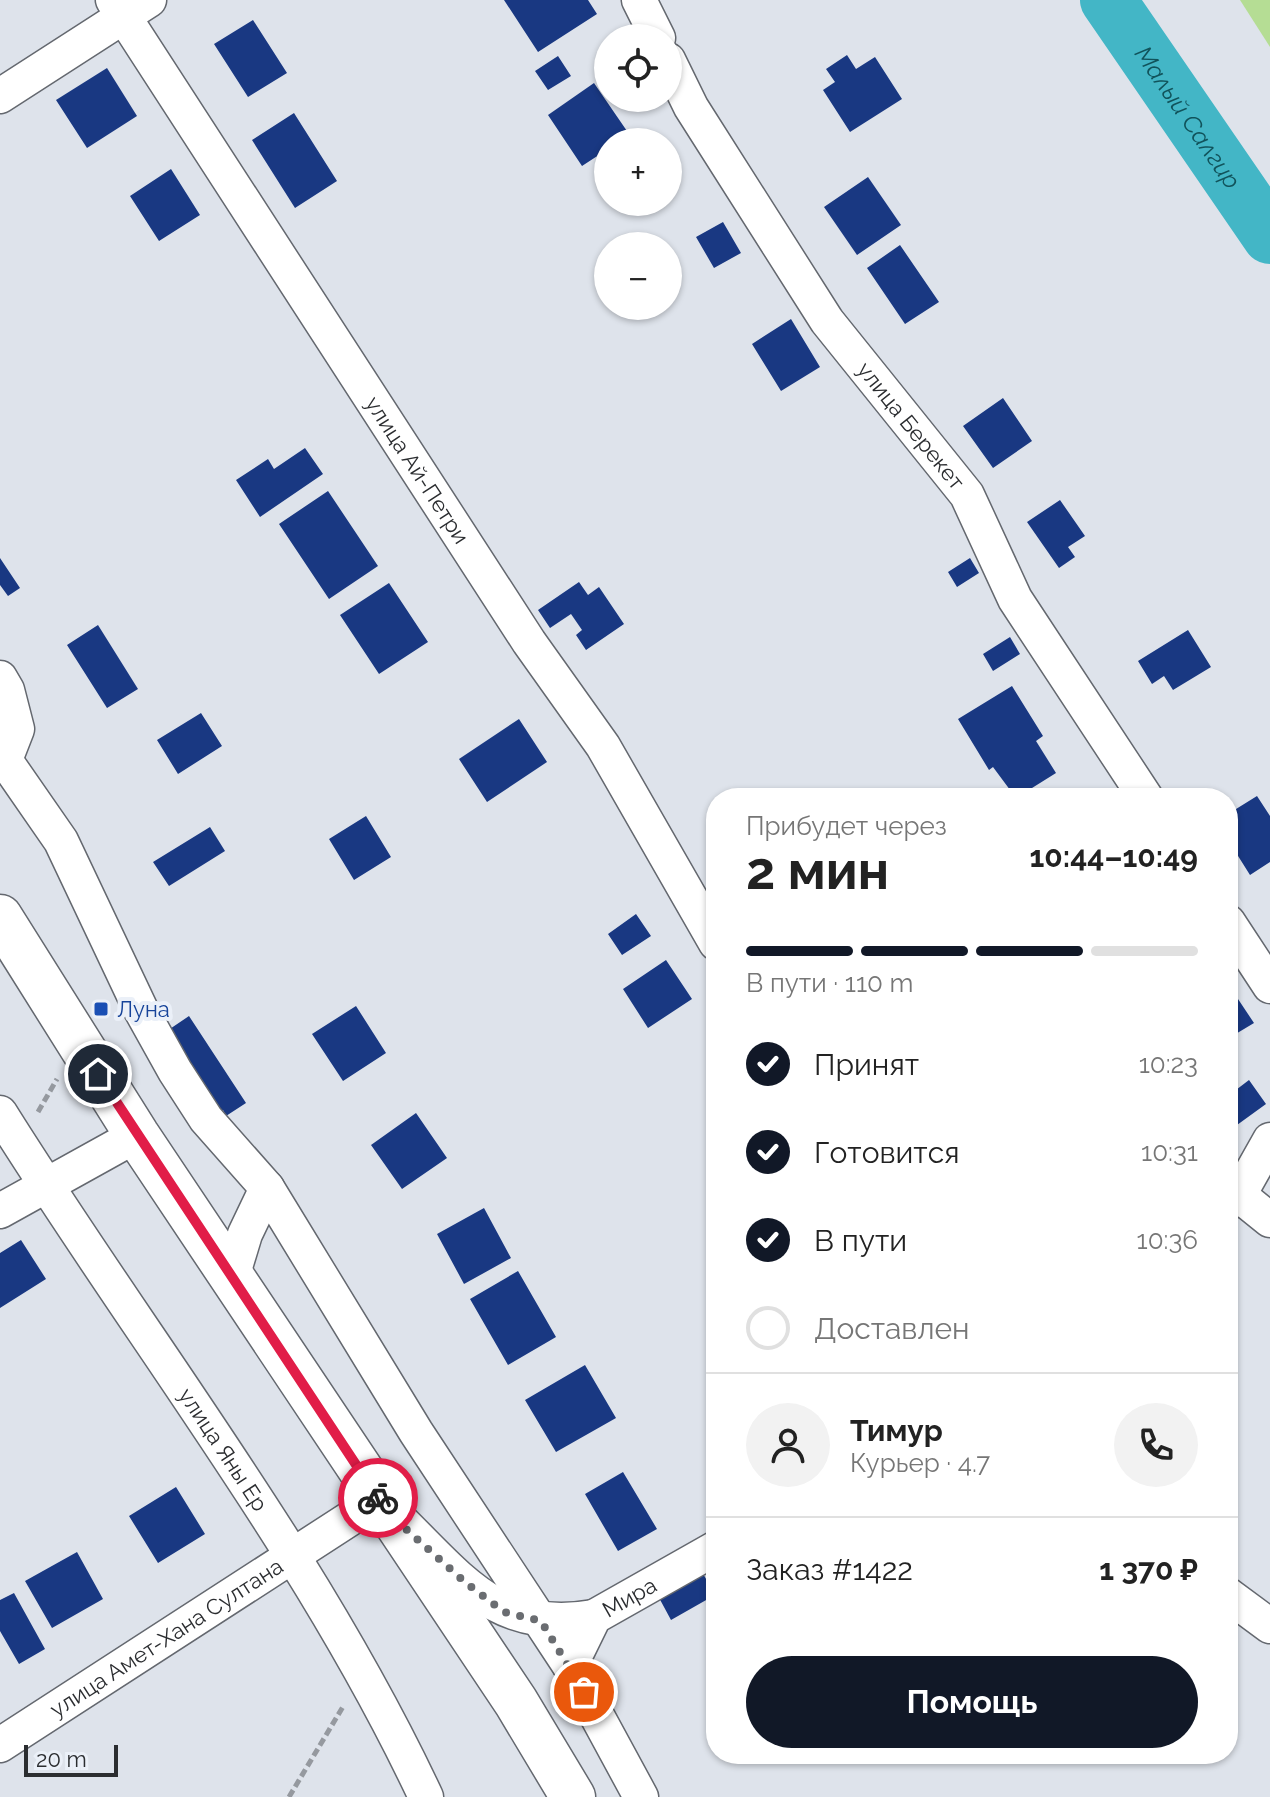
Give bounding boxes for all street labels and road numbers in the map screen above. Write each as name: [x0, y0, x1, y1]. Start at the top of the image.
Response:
street label: улица Берекет: [852, 357, 970, 495]
street label: улица Ай-Петри: [360, 391, 475, 548]
street label: улица Яны Ер: [173, 1383, 274, 1516]
street label: улица Амет-Хана Султана: [45, 1553, 287, 1722]
street label: Мира: [598, 1572, 661, 1623]

